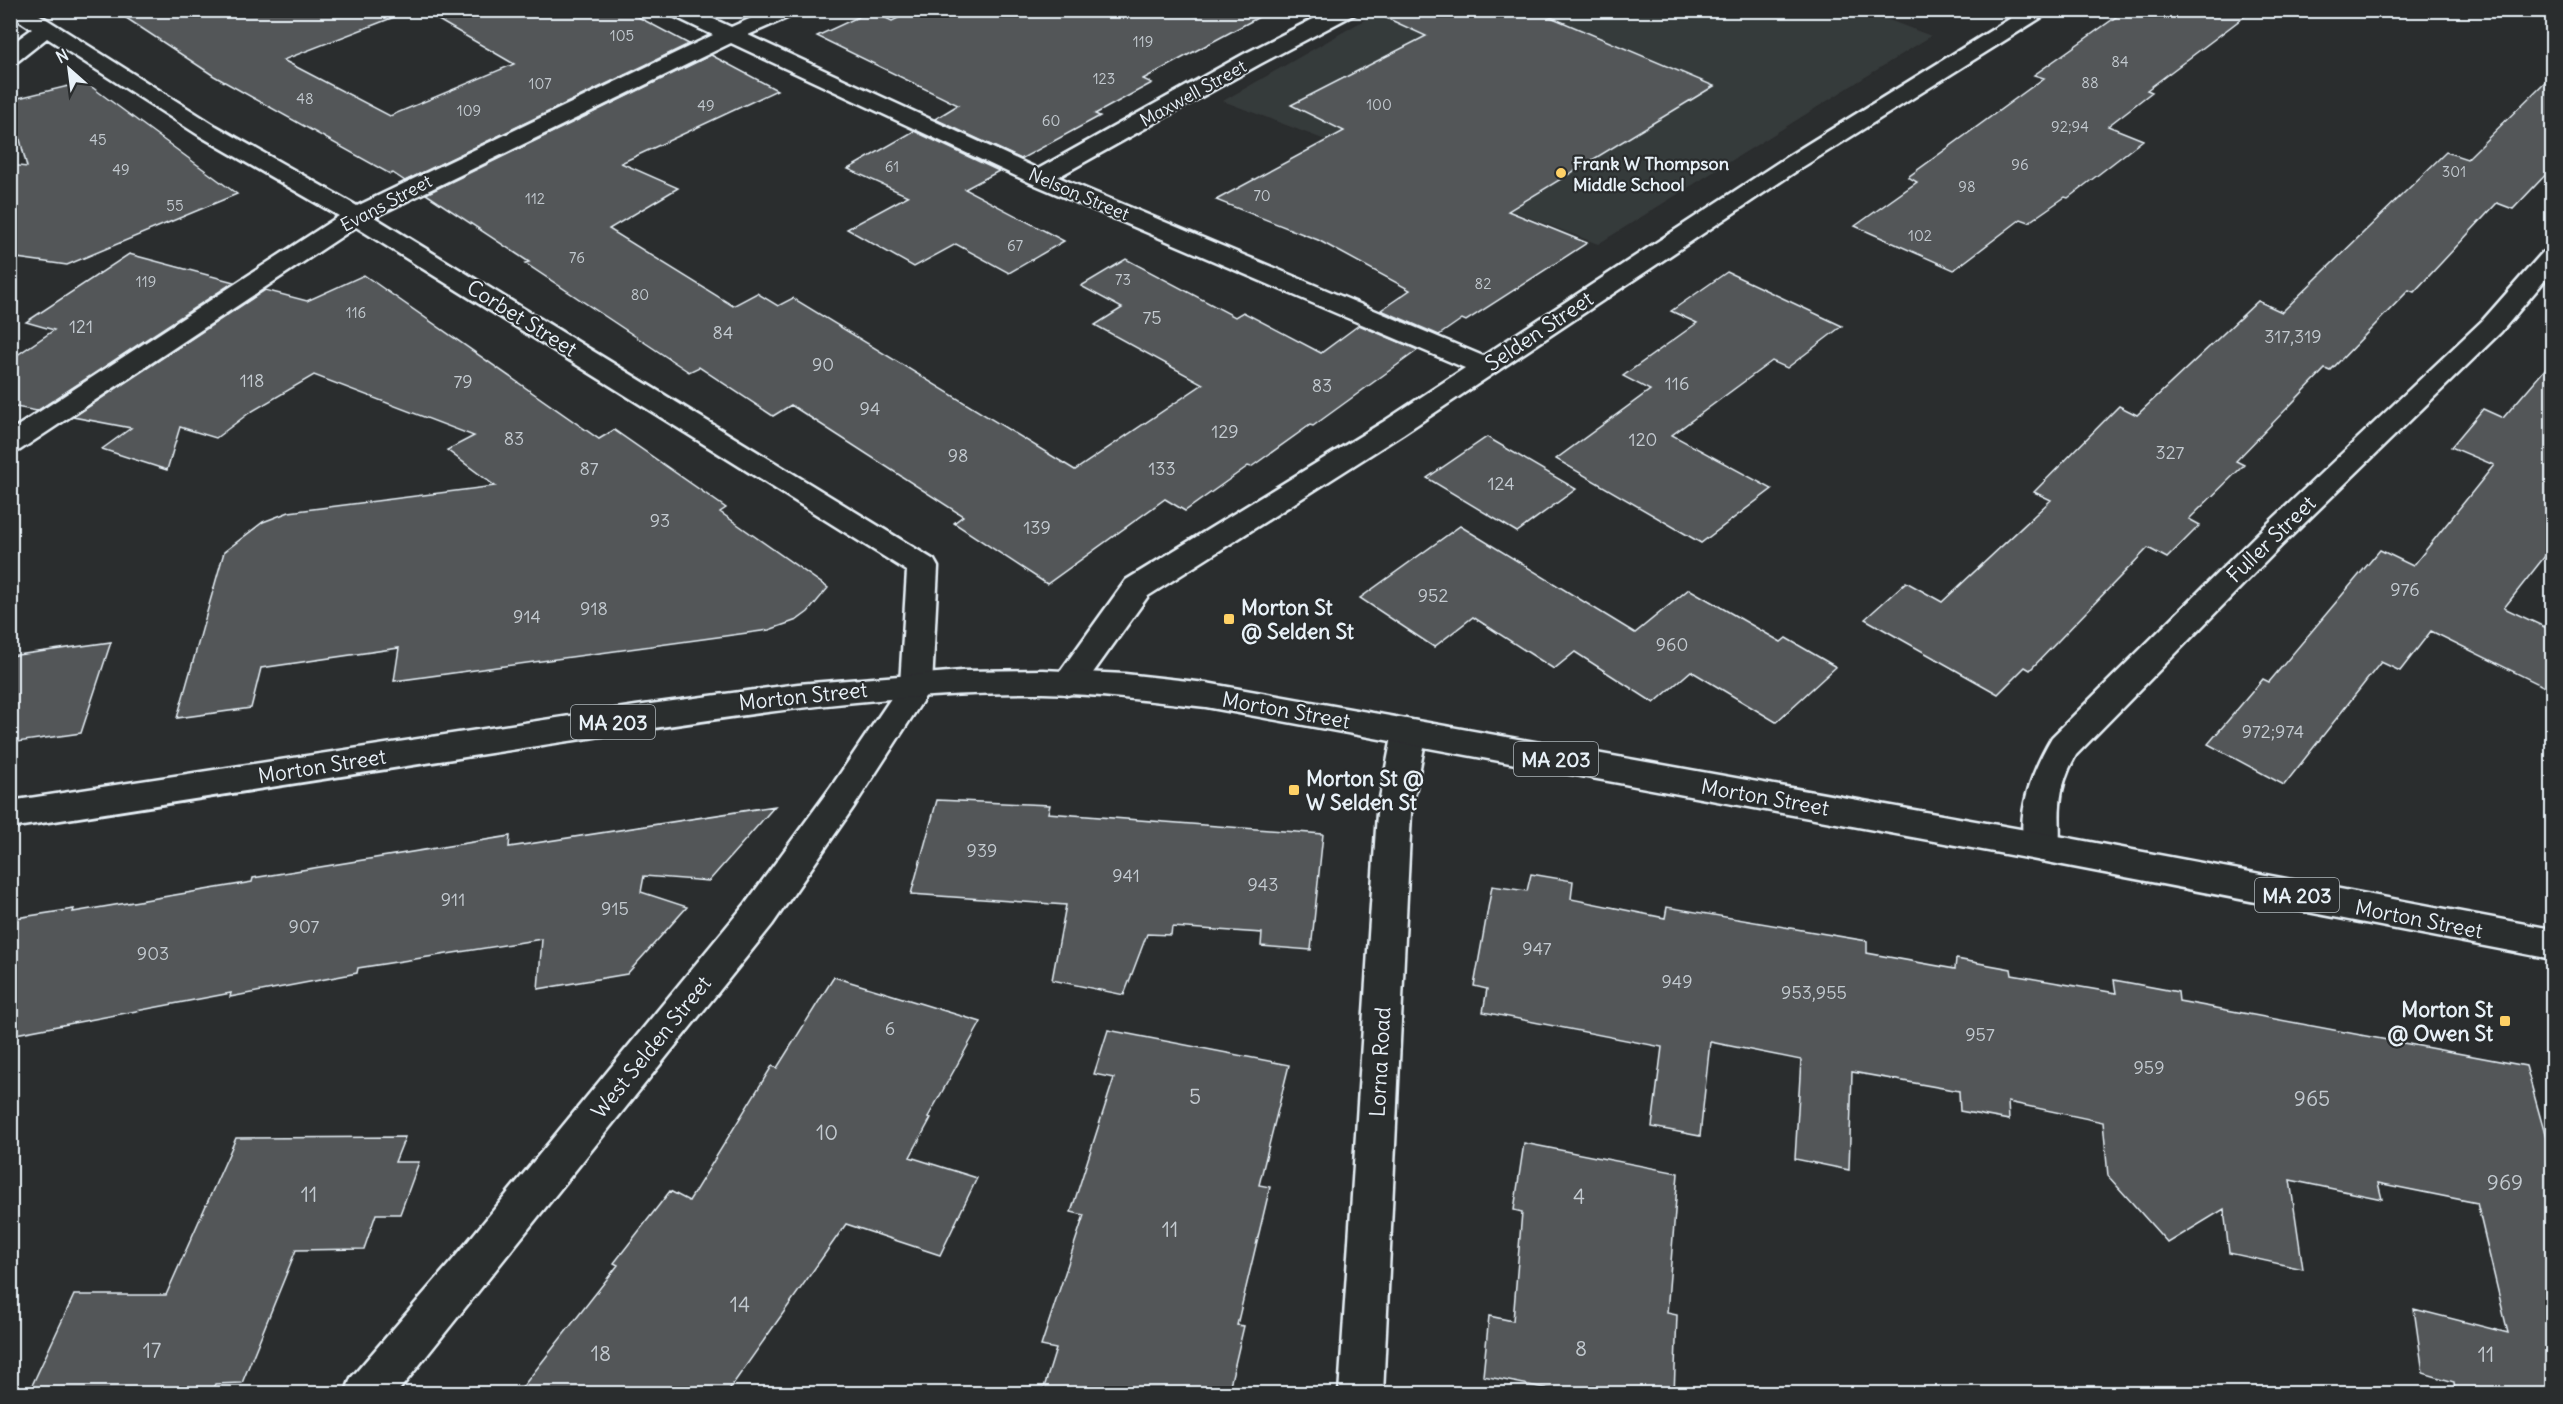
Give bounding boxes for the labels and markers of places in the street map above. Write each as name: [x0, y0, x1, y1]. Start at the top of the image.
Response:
place label: Frank W Thompson Middle School: [1573, 152, 1730, 196]
marker: Frank W Thompson Middle School: [1554, 166, 1568, 180]
place label: Morton St @ Selden St: [1241, 594, 1355, 645]
marker: Morton St @ Selden St: [1222, 612, 1236, 626]
place label: Morton St @ W Selden St: [1306, 765, 1424, 816]
marker: Morton St @ W Selden St: [1287, 783, 1301, 797]
place label: Morton St @ Owen St: [2387, 996, 2494, 1047]
marker: Morton St @ Owen St: [2498, 1014, 2512, 1028]

